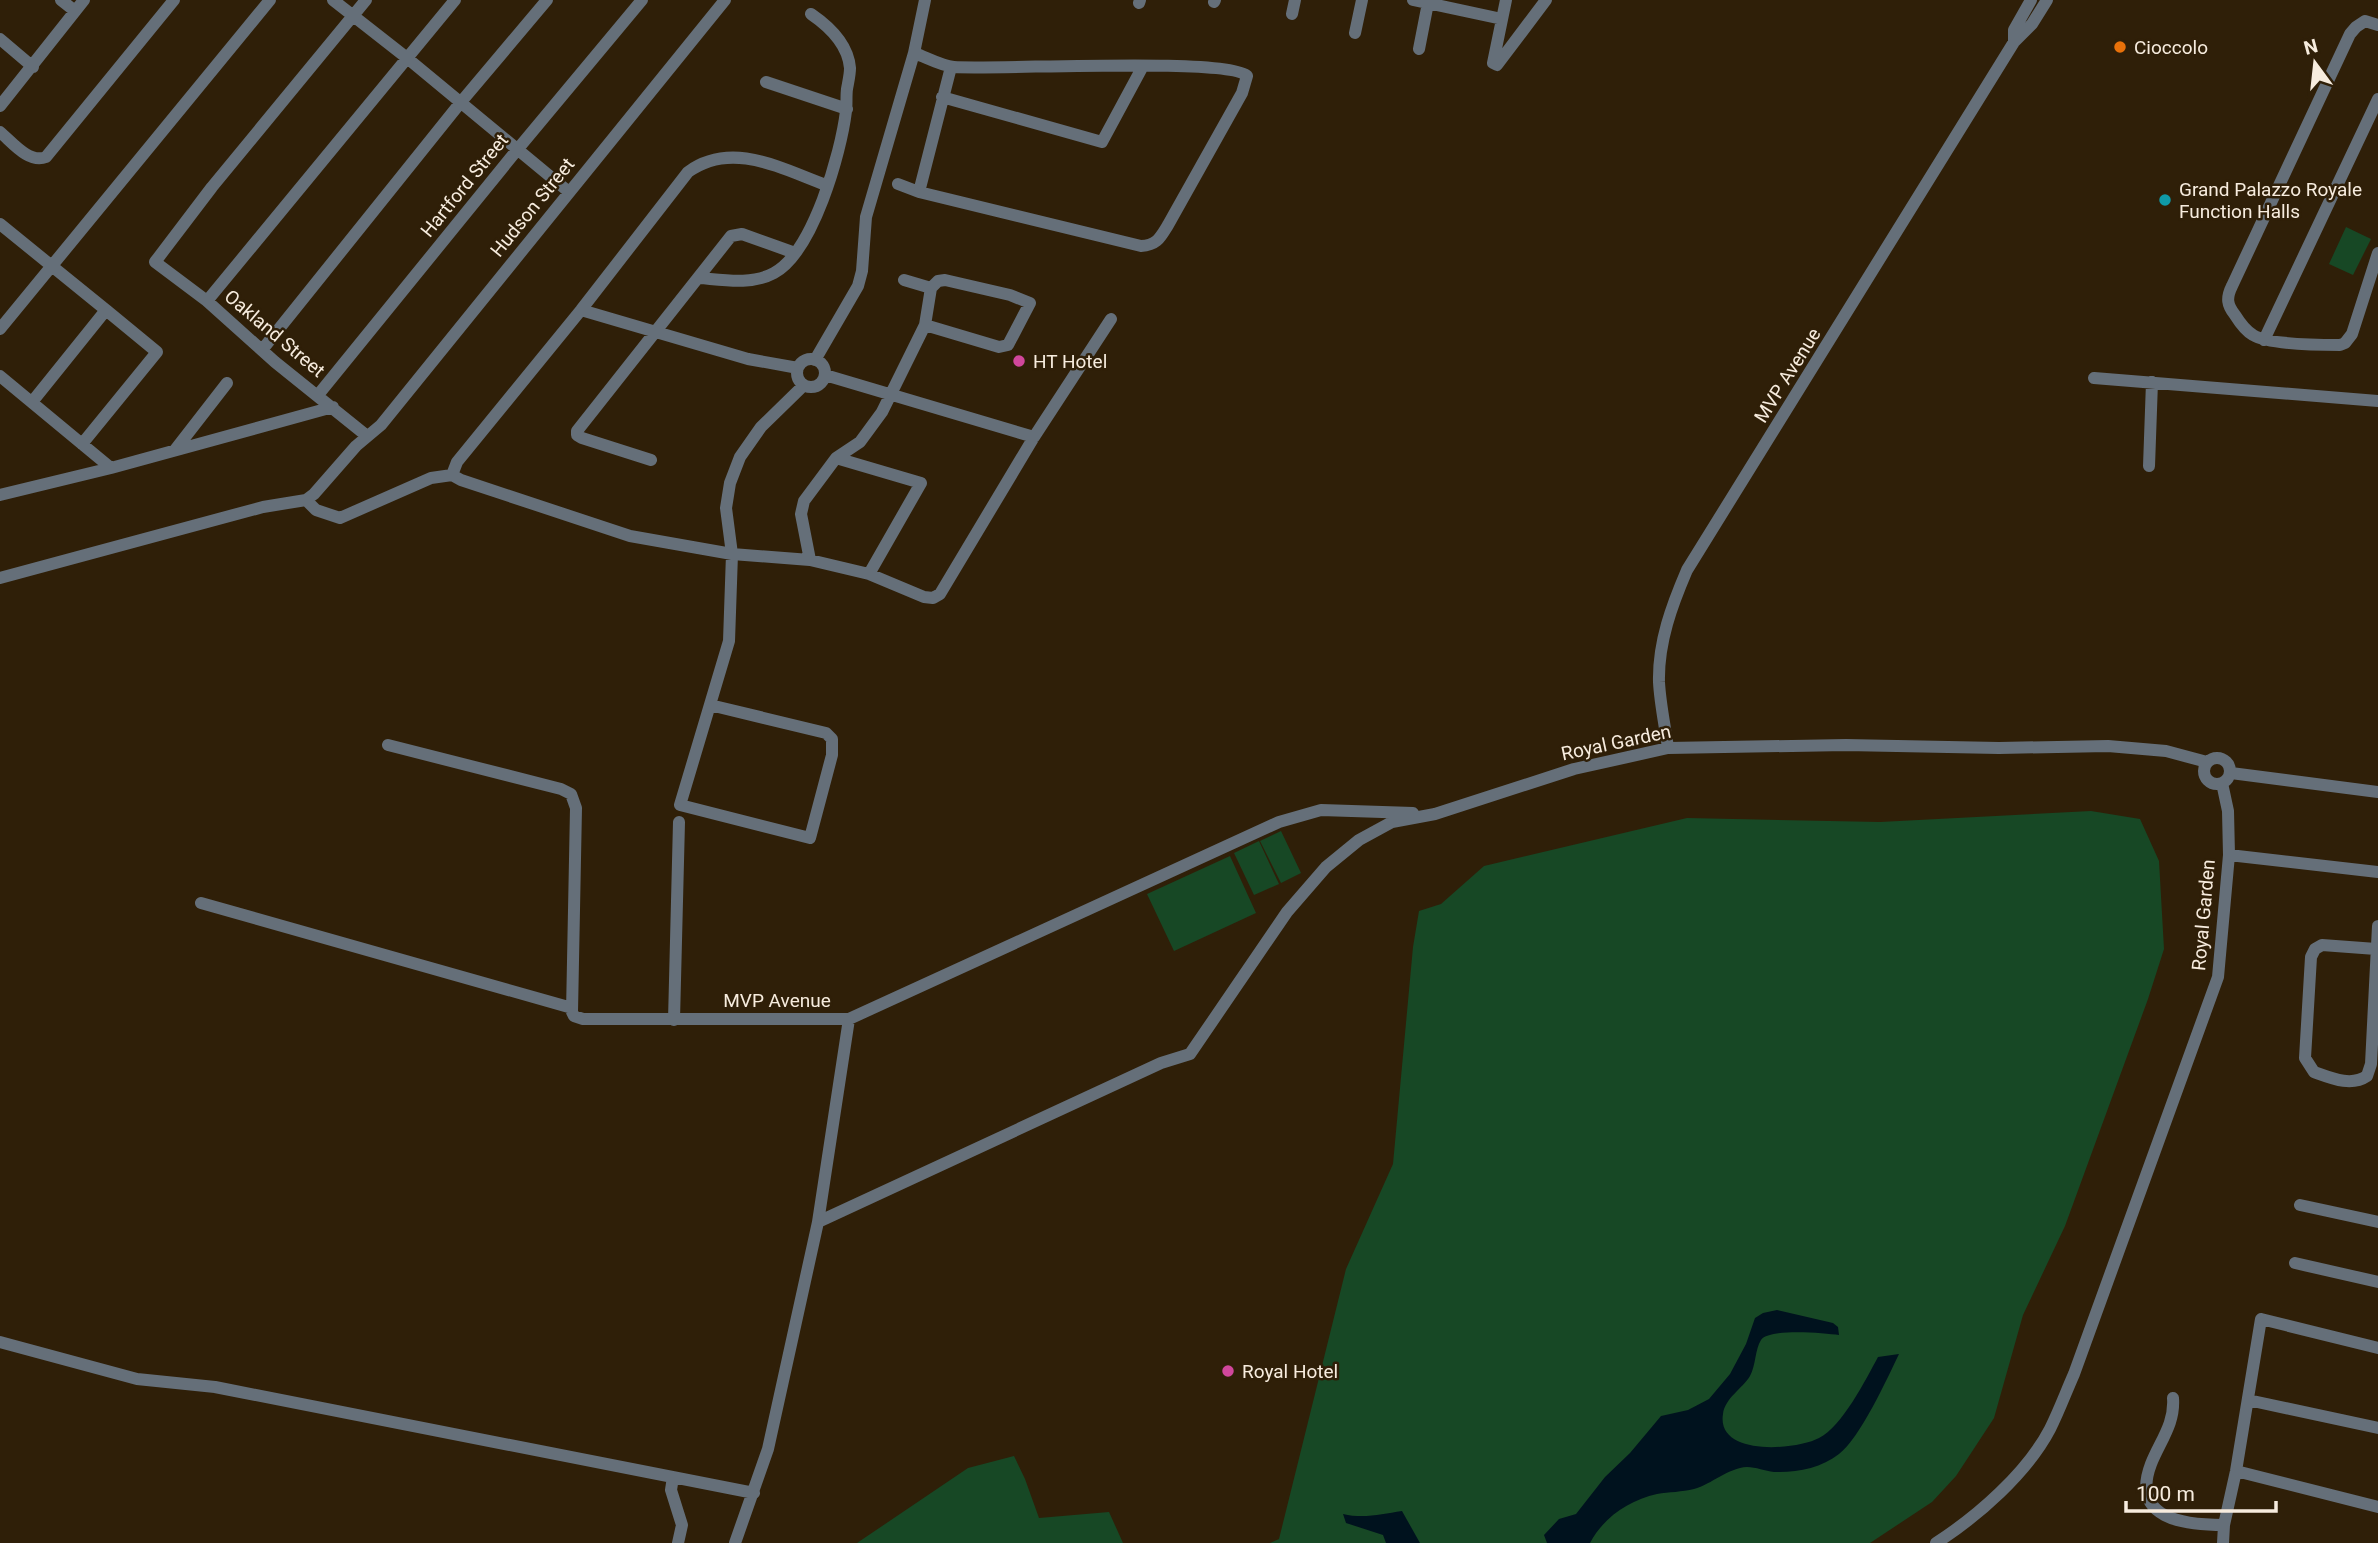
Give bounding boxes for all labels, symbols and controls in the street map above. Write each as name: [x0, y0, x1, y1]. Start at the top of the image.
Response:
north arrow: [2280, 28, 2350, 98]
text: N: [2301, 34, 2320, 60]
place label: Cioccolo: [2134, 36, 2208, 59]
marker: Cioccolo: [2112, 39, 2128, 55]
street label: Hartford Street: [416, 129, 513, 242]
street label: Hudson Street: [485, 153, 579, 261]
place label: Grand Palazzo Royale Function Halls: [2179, 178, 2362, 223]
marker: Grand Palazzo Royale Function Halls: [2157, 192, 2173, 208]
street label: Oakland Street: [220, 285, 330, 382]
street label: MVP Avenue: [1749, 324, 1826, 427]
place label: HT Hotel: [1033, 350, 1107, 373]
marker: HT Hotel: [1011, 353, 1027, 369]
street label: Royal Garden: [1559, 720, 1673, 765]
street label: Royal Garden: [2187, 858, 2220, 972]
street label: MVP Avenue: [723, 989, 831, 1012]
place label: Royal Hotel: [1242, 1360, 1338, 1383]
marker: Royal Hotel: [1220, 1363, 1236, 1379]
scale bar: [2126, 1470, 2276, 1514]
text: 100 m: [2136, 1482, 2195, 1506]

